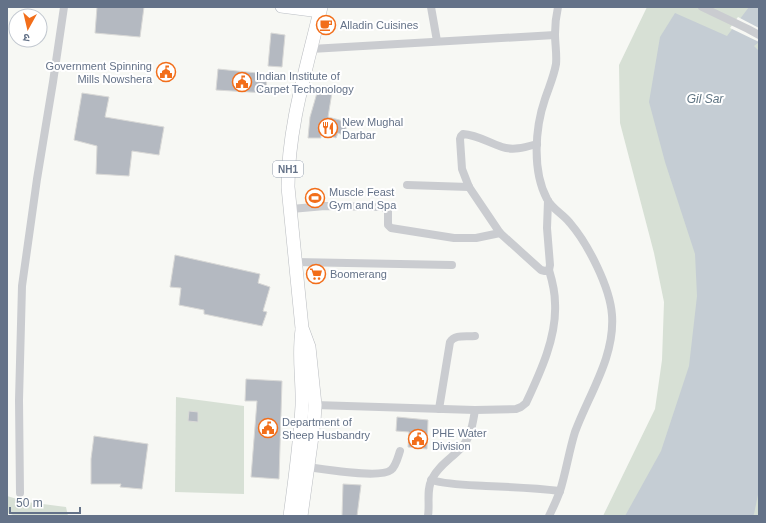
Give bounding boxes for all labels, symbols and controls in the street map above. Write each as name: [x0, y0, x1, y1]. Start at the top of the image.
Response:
north arrow: [8, 8, 48, 48]
cafe icon: Alladin Cuisines: [315, 14, 337, 36]
place label: Alladin Cuisines: [340, 19, 419, 31]
text: उ: [22, 31, 31, 44]
place label: Government Spinning Mills Nowshera: [46, 60, 153, 85]
public building icon: Government Spinning Mills Nowshera: [155, 61, 177, 83]
place label: Indian Institute of Carpet Techonology: [256, 70, 354, 95]
public building icon: Indian Institute of Carpet Techonology: [231, 71, 253, 93]
water label: Gil Sar: [687, 92, 724, 106]
place label: New Mughal Darbar: [342, 116, 403, 141]
restaurant icon: New Mughal Darbar: [317, 117, 339, 139]
road number: NH1: [273, 161, 303, 177]
place label: Muscle Feast Gym and Spa: [329, 186, 397, 211]
sports icon: Muscle Feast Gym and Spa: [304, 187, 326, 209]
supermarket icon: Boomerang: [305, 263, 327, 285]
place label: Boomerang: [330, 268, 387, 280]
place label: Department of Sheep Husbandry: [282, 416, 371, 441]
public building icon: Department of Sheep Husbandry: [257, 417, 279, 439]
place label: PHE Water Division: [432, 427, 487, 452]
public building icon: PHE Water Division: [407, 428, 429, 450]
scale bar: [10, 489, 80, 515]
text: 50 m: [16, 496, 43, 510]

